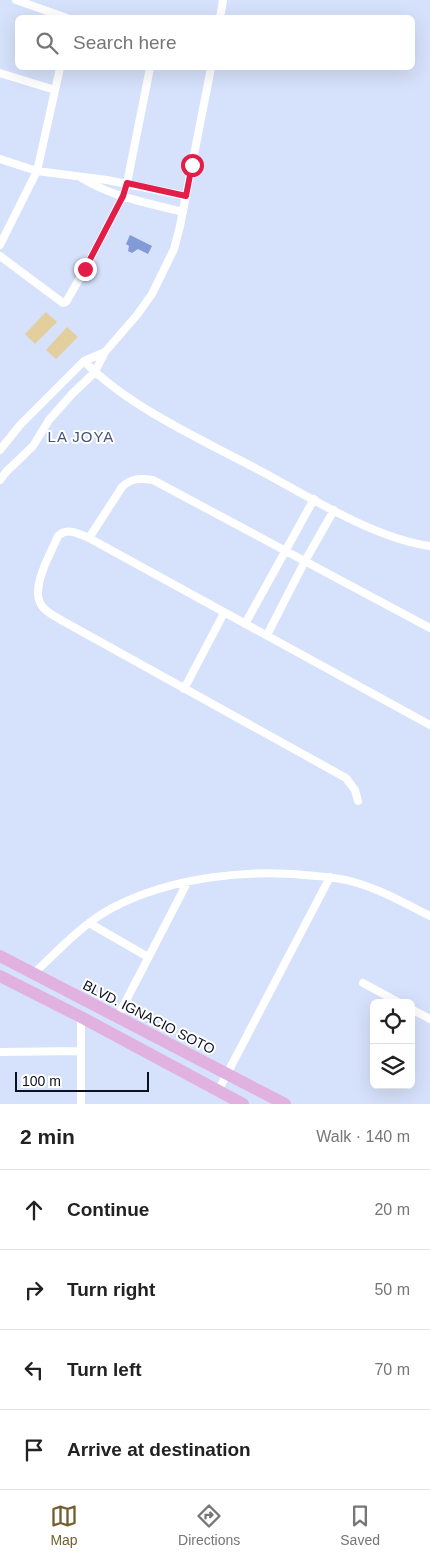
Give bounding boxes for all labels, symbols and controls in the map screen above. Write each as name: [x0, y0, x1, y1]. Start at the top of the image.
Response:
search box: [15, 15, 415, 70]
icon: search: [33, 29, 61, 57]
text: Search here: [73, 32, 177, 53]
route start: [181, 154, 204, 177]
route end: [74, 258, 97, 281]
district label: LA JOYA: [48, 428, 114, 445]
street label: BLVD. IGNACIO SOTO: [80, 977, 218, 1057]
map controls: [370, 999, 415, 1089]
button: locate: [370, 999, 415, 1044]
button: layers: [370, 1044, 415, 1089]
scale bar: [15, 1069, 149, 1092]
text: 100 m: [22, 1073, 61, 1089]
text: 2 min: [20, 1125, 75, 1148]
text: Walk · 140 m: [316, 1128, 410, 1145]
icon: ahead: [20, 1196, 48, 1224]
text: Continue: [67, 1199, 149, 1220]
text: 20 m: [374, 1201, 410, 1218]
icon: right: [20, 1276, 48, 1304]
text: Turn right: [67, 1279, 155, 1300]
text: 50 m: [374, 1281, 410, 1298]
icon: left: [20, 1356, 48, 1384]
text: Turn left: [67, 1359, 142, 1380]
text: 70 m: [374, 1361, 410, 1378]
icon: arrive: [20, 1436, 48, 1464]
text: Arrive at destination: [67, 1439, 251, 1460]
tab: Map: [50, 1502, 78, 1548]
tab: Directions: [178, 1502, 240, 1548]
tab: Saved: [340, 1502, 380, 1548]

